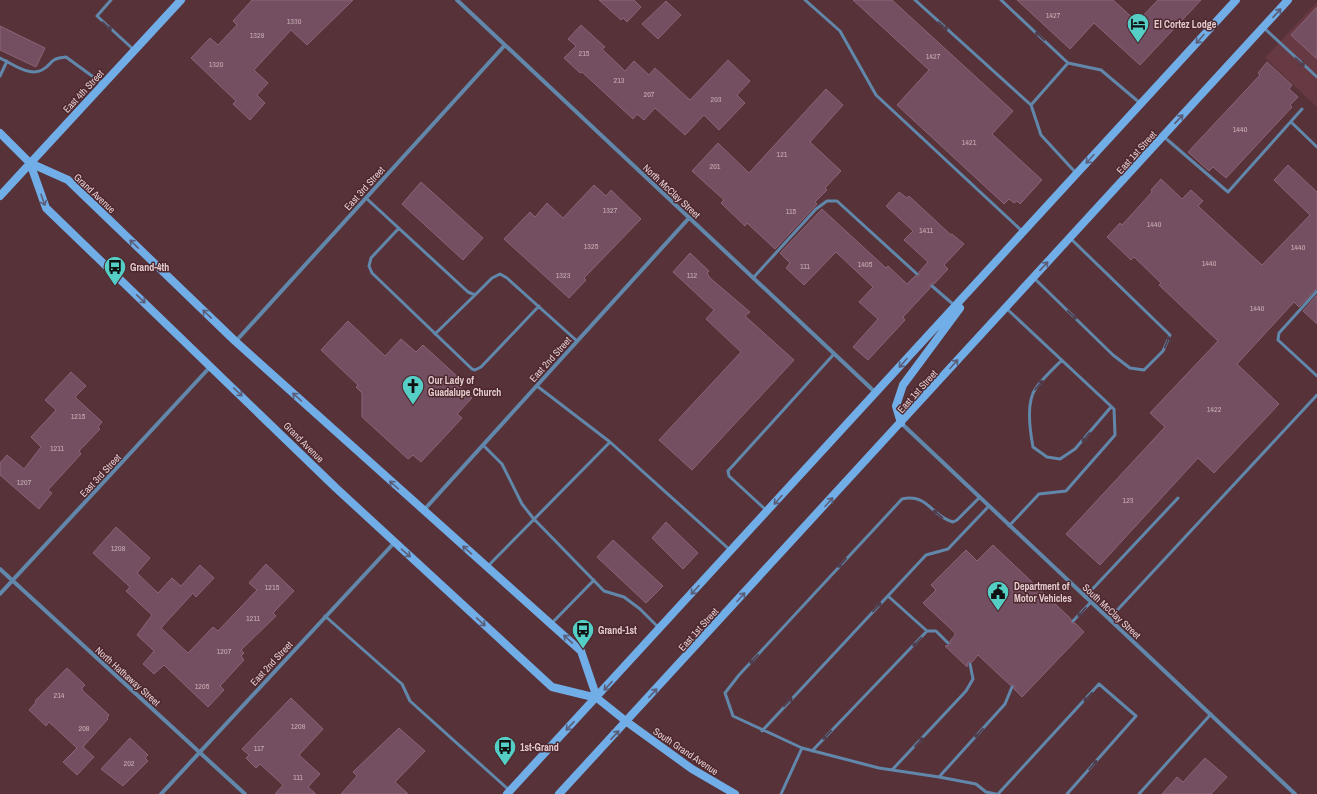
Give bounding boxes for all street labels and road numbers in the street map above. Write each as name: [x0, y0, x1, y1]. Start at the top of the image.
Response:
street label: East 4th Street: [60, 67, 107, 116]
street label: East 1st Street: [1114, 127, 1160, 177]
street label: North McClay Street: [640, 161, 704, 222]
street label: East 3rd Street: [341, 163, 388, 213]
street label: Grand Avenue: [71, 171, 119, 216]
street label: East 2nd Street: [527, 333, 575, 385]
street label: East 1st Street: [895, 366, 941, 416]
street label: Grand Avenue: [281, 419, 327, 466]
street label: East 3rd Street: [77, 450, 124, 500]
street label: South McClay Street: [1080, 581, 1144, 642]
street label: East 1st Street: [676, 604, 722, 654]
street label: East 2nd Street: [247, 638, 296, 688]
street label: North Hathaway Street: [92, 644, 163, 709]
street label: South Grand Avenue: [651, 725, 721, 778]

